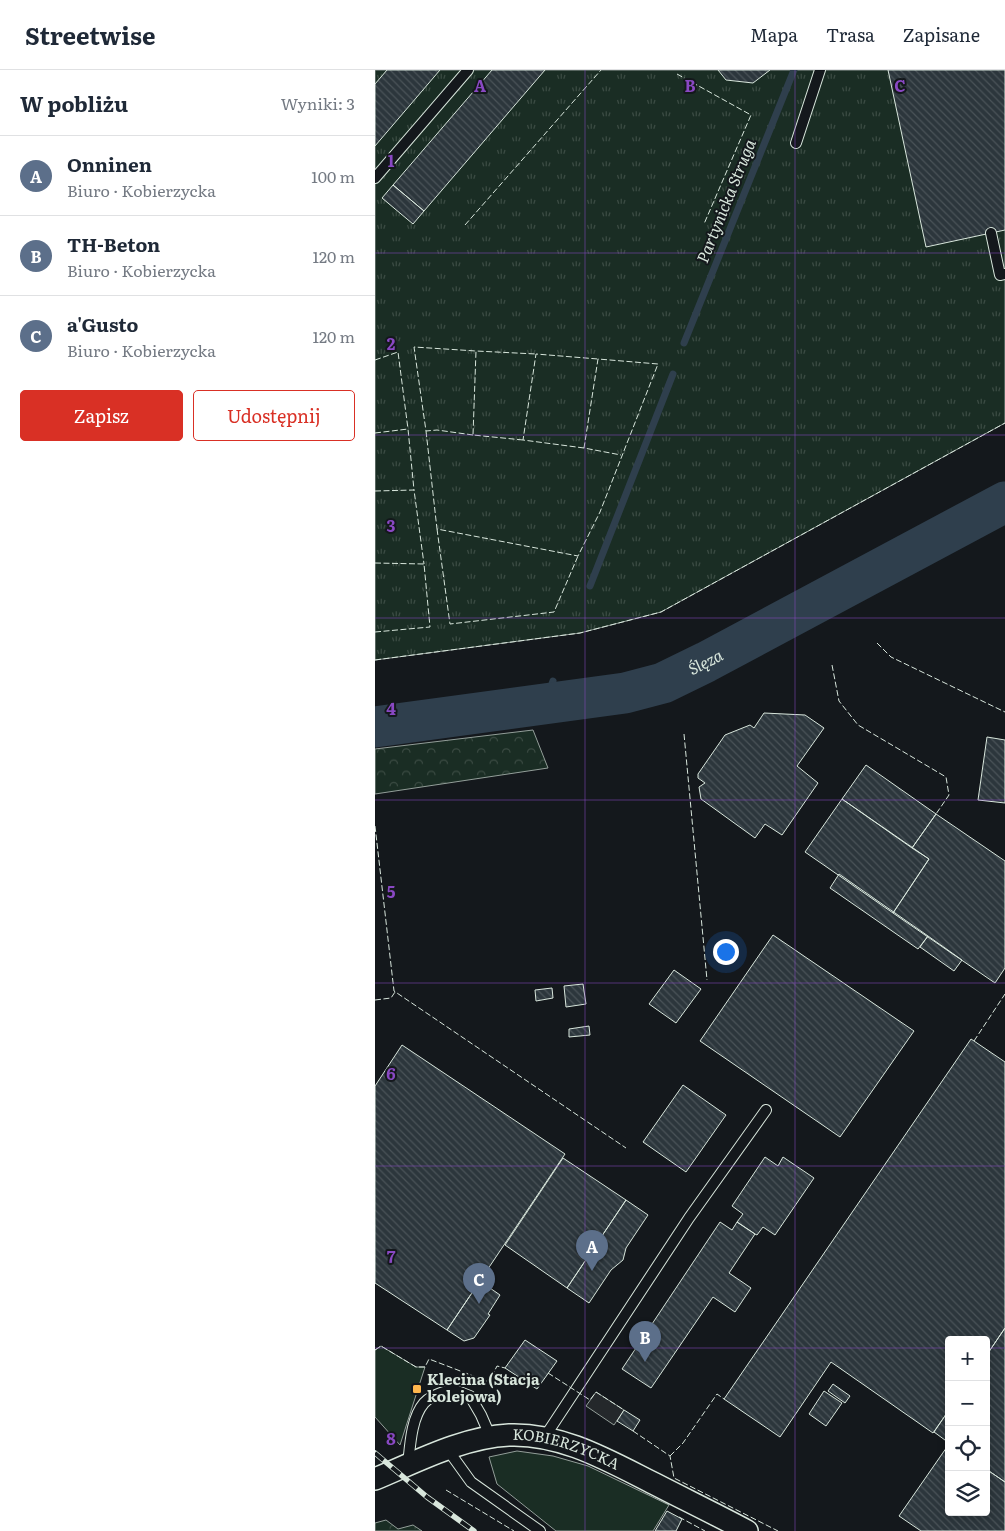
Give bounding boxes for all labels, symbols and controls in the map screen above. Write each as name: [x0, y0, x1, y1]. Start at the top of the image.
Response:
text: Streetwise: [25, 17, 155, 52]
text: Mapa: [750, 21, 798, 48]
text: Trasa: [826, 21, 875, 48]
text: Zapisane: [903, 21, 980, 48]
text: A: [474, 73, 486, 97]
text: B: [684, 73, 696, 97]
text: C: [894, 73, 906, 97]
text: W pobliżu: [20, 87, 128, 118]
text: Wyniki: 3: [281, 91, 355, 115]
water label: Partynicka Struga: [689, 134, 761, 266]
text: 1: [388, 148, 395, 172]
text: Onninen: [67, 150, 152, 178]
text: A: [30, 164, 42, 188]
text: 100 m: [311, 164, 355, 188]
text: Biuro · Kobierzycka: [67, 178, 216, 202]
text: TH-Beton: [67, 230, 160, 258]
text: B: [30, 244, 42, 268]
text: 120 m: [312, 244, 355, 268]
text: Biuro · Kobierzycka: [67, 258, 216, 282]
text: a'Gusto: [67, 310, 138, 338]
text: C: [30, 324, 42, 348]
text: 120 m: [312, 324, 355, 348]
text: 2: [387, 331, 396, 355]
text: Biuro · Kobierzycka: [67, 338, 216, 362]
button: Zapisz: [20, 390, 183, 441]
button: Udostępnij: [193, 390, 355, 441]
text: 3: [387, 513, 396, 537]
water label: Ślęza: [684, 642, 727, 680]
text: 4: [386, 696, 396, 720]
text: 5: [387, 879, 396, 903]
your location: [713, 939, 739, 965]
text: 6: [386, 1061, 396, 1085]
pin: A: [576, 1230, 608, 1271]
text: 7: [387, 1244, 396, 1268]
pin: C: [463, 1263, 495, 1304]
pin: B: [629, 1321, 661, 1362]
map controls: [945, 1336, 990, 1516]
button: +: [945, 1336, 990, 1381]
place label: Klecina (Stacja kolejowa): [427, 1367, 540, 1407]
button: −: [945, 1381, 990, 1426]
marker: Klecina (Stacja kolejowa): [411, 1383, 423, 1395]
street label: KOBIERZYCKA: [512, 1422, 624, 1474]
text: 8: [386, 1426, 396, 1450]
button: locate: [945, 1426, 990, 1471]
button: layers: [945, 1471, 990, 1516]

